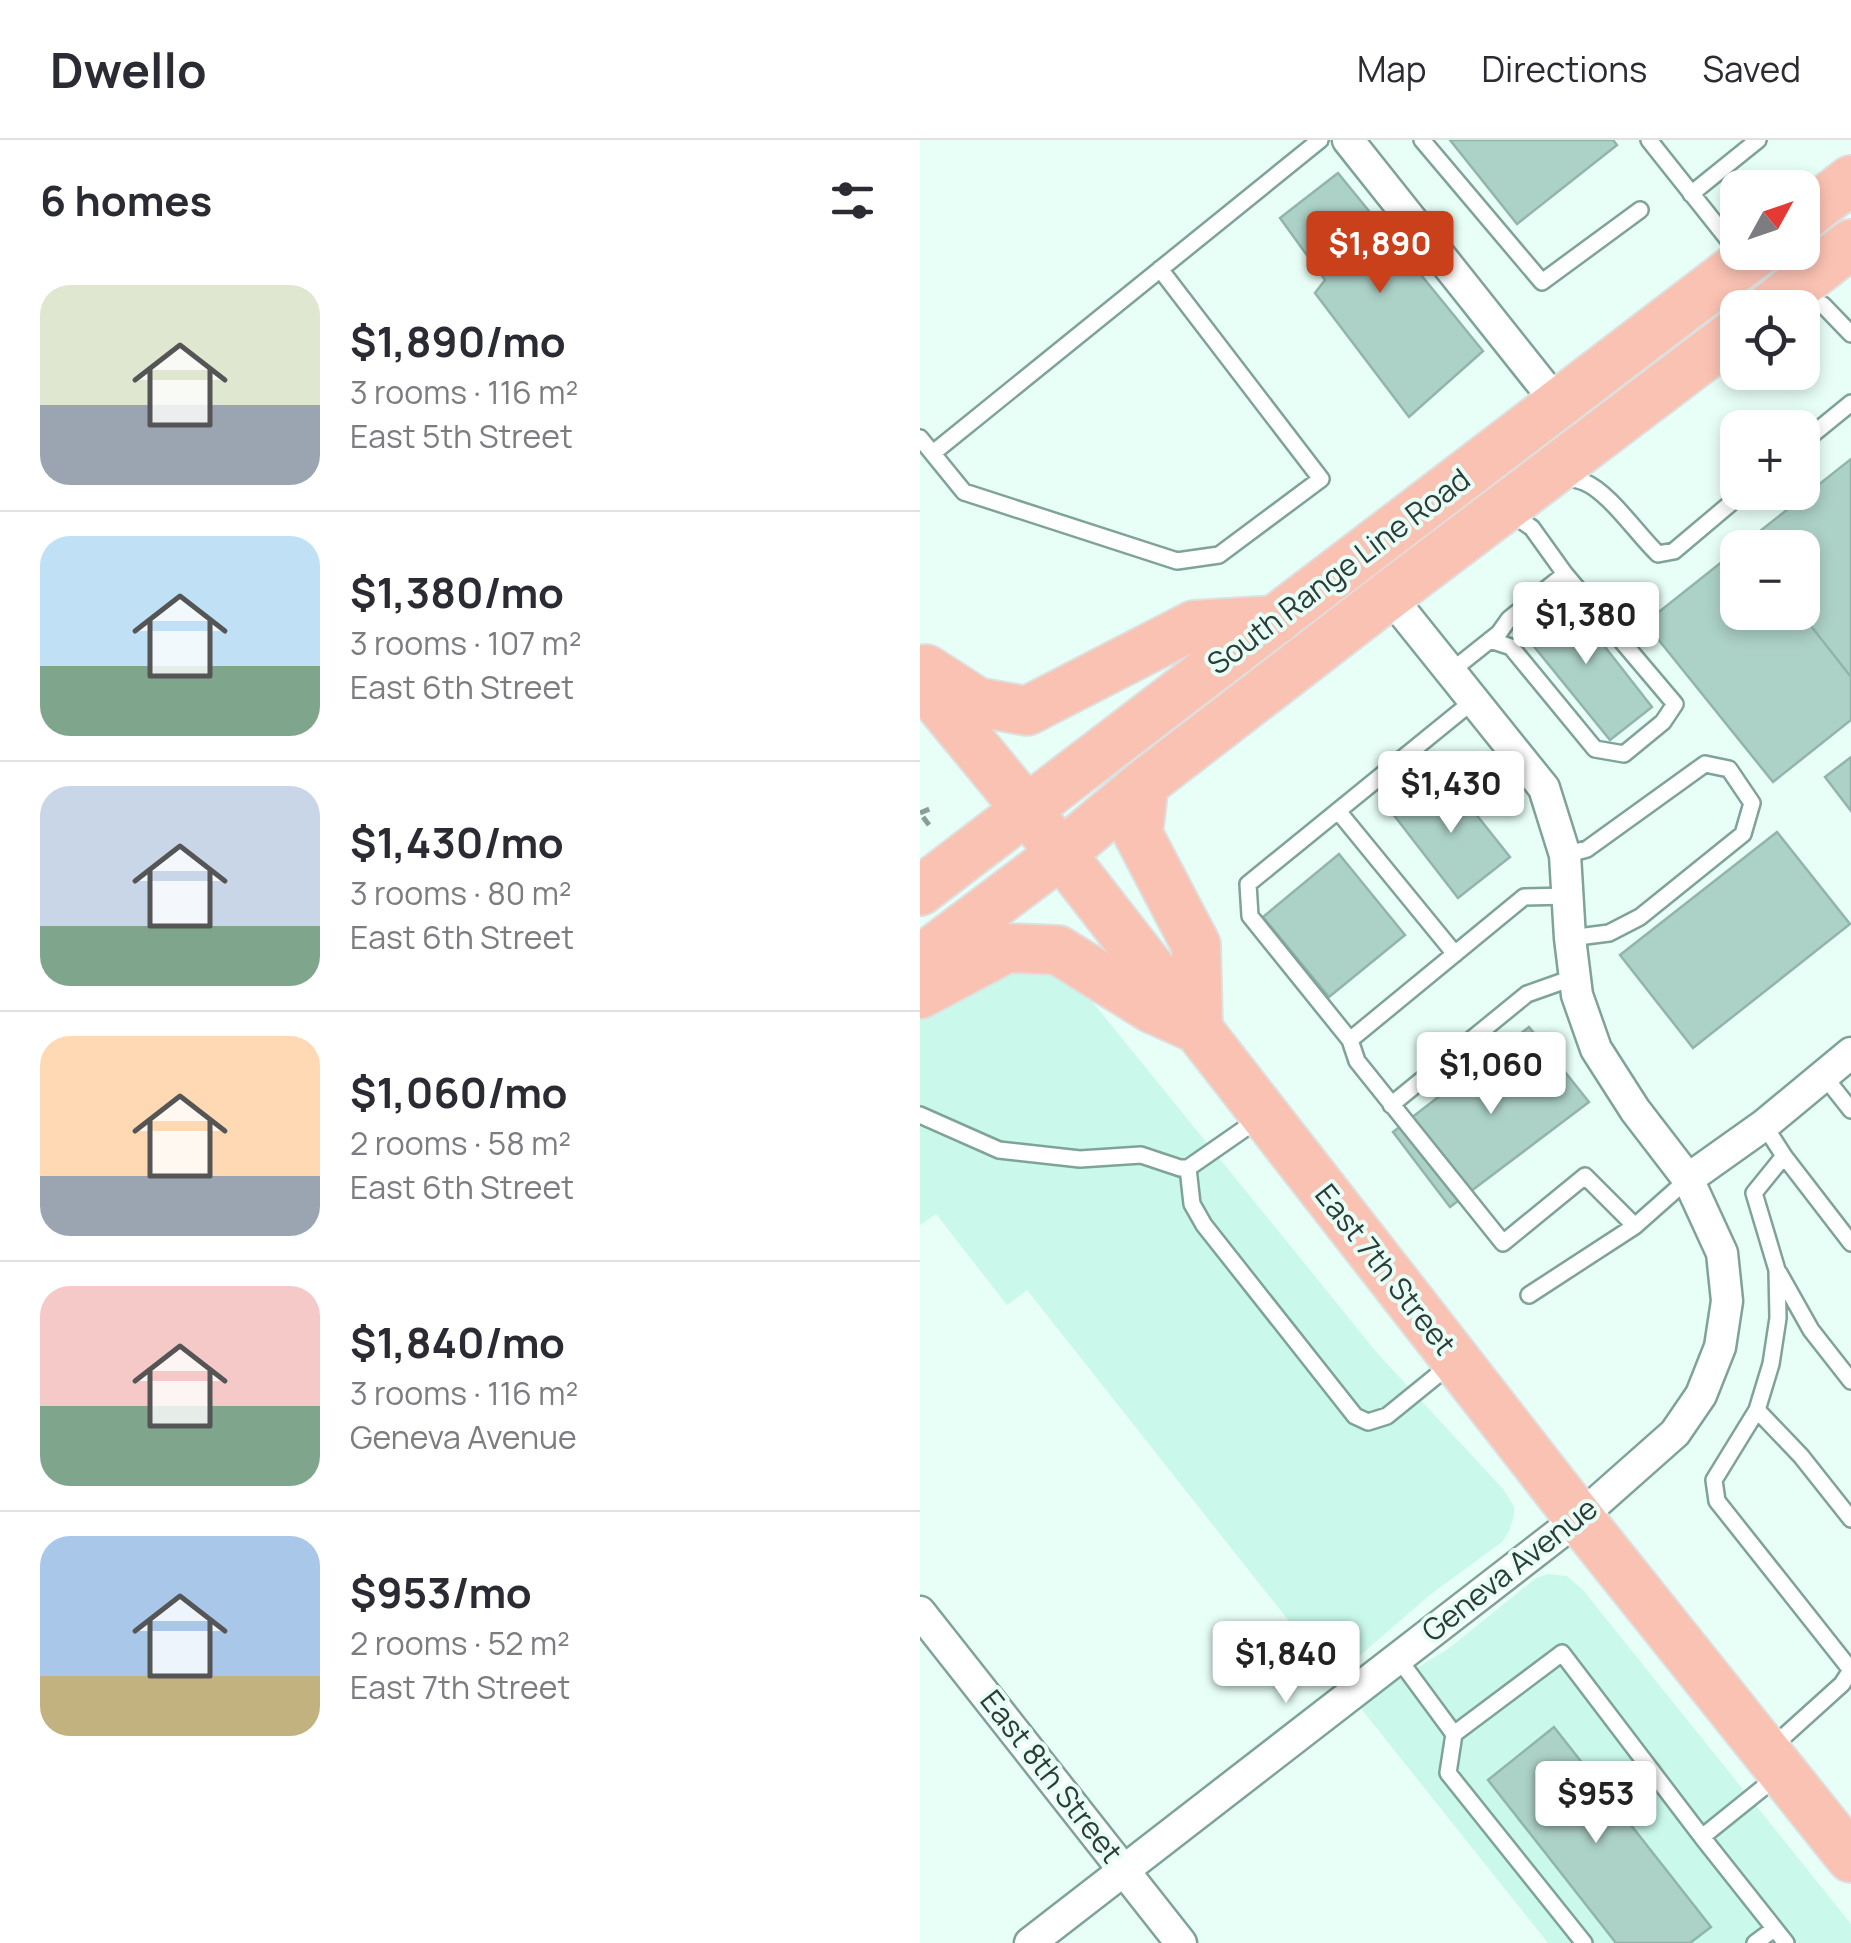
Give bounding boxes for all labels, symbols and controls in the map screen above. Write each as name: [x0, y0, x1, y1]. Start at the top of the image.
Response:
text: Dwello: [50, 37, 207, 102]
text: Map: [1357, 45, 1427, 93]
text: Directions: [1482, 45, 1647, 93]
text: Saved: [1702, 45, 1801, 93]
north arrow: [1720, 170, 1820, 270]
map controls: [1720, 170, 1820, 630]
text: 6 homes: [40, 171, 212, 229]
icon: filters: [825, 173, 880, 228]
pin: $1,890: [1299, 211, 1461, 296]
text: $1,890: [1328, 221, 1432, 265]
button: locate: [1720, 290, 1820, 390]
text: $1,890/mo: [350, 312, 566, 370]
icon: home: [120, 325, 240, 445]
text: 3 rooms · 116 m²: [350, 370, 578, 414]
button: +: [1720, 410, 1820, 510]
text: East 5th Street: [350, 414, 573, 458]
street label: South Range Line Road: [1198, 458, 1478, 683]
button: −: [1720, 530, 1820, 630]
text: $1,380/mo: [350, 563, 564, 621]
icon: home: [120, 576, 240, 696]
pin: $1,380: [1505, 582, 1667, 667]
text: $1,380: [1535, 592, 1637, 636]
text: 3 rooms · 107 m²: [350, 621, 582, 665]
text: East 6th Street: [350, 665, 574, 709]
pin: $1,430: [1370, 751, 1532, 836]
text: $1,430: [1400, 761, 1502, 805]
text: $1,430/mo: [350, 813, 564, 871]
icon: home: [120, 826, 240, 946]
text: 3 rooms · 80 m²: [350, 871, 572, 915]
text: East 6th Street: [350, 915, 574, 959]
pin: $1,060: [1410, 1032, 1572, 1117]
text: $1,060: [1439, 1042, 1543, 1086]
text: $1,060/mo: [350, 1063, 568, 1121]
icon: home: [120, 1076, 240, 1196]
text: 2 rooms · 58 m²: [350, 1121, 571, 1165]
text: East 6th Street: [350, 1165, 574, 1209]
street label: East 7th Street: [1306, 1175, 1466, 1363]
text: $1,840/mo: [350, 1313, 565, 1371]
icon: home: [120, 1326, 240, 1446]
text: 3 rooms · 116 m²: [350, 1371, 578, 1415]
text: Geneva Avenue: [350, 1415, 577, 1459]
street label: Geneva Avenue: [1413, 1487, 1605, 1650]
text: $953/mo: [350, 1563, 532, 1621]
icon: home: [120, 1576, 240, 1696]
text: 2 rooms · 52 m²: [350, 1621, 570, 1665]
pin: $1,840: [1205, 1621, 1367, 1706]
text: $1,840: [1235, 1631, 1337, 1675]
text: East 7th Street: [350, 1665, 570, 1709]
street label: East 8th Street: [972, 1681, 1133, 1871]
pin: $953: [1537, 1761, 1655, 1846]
text: $953: [1557, 1771, 1635, 1815]

